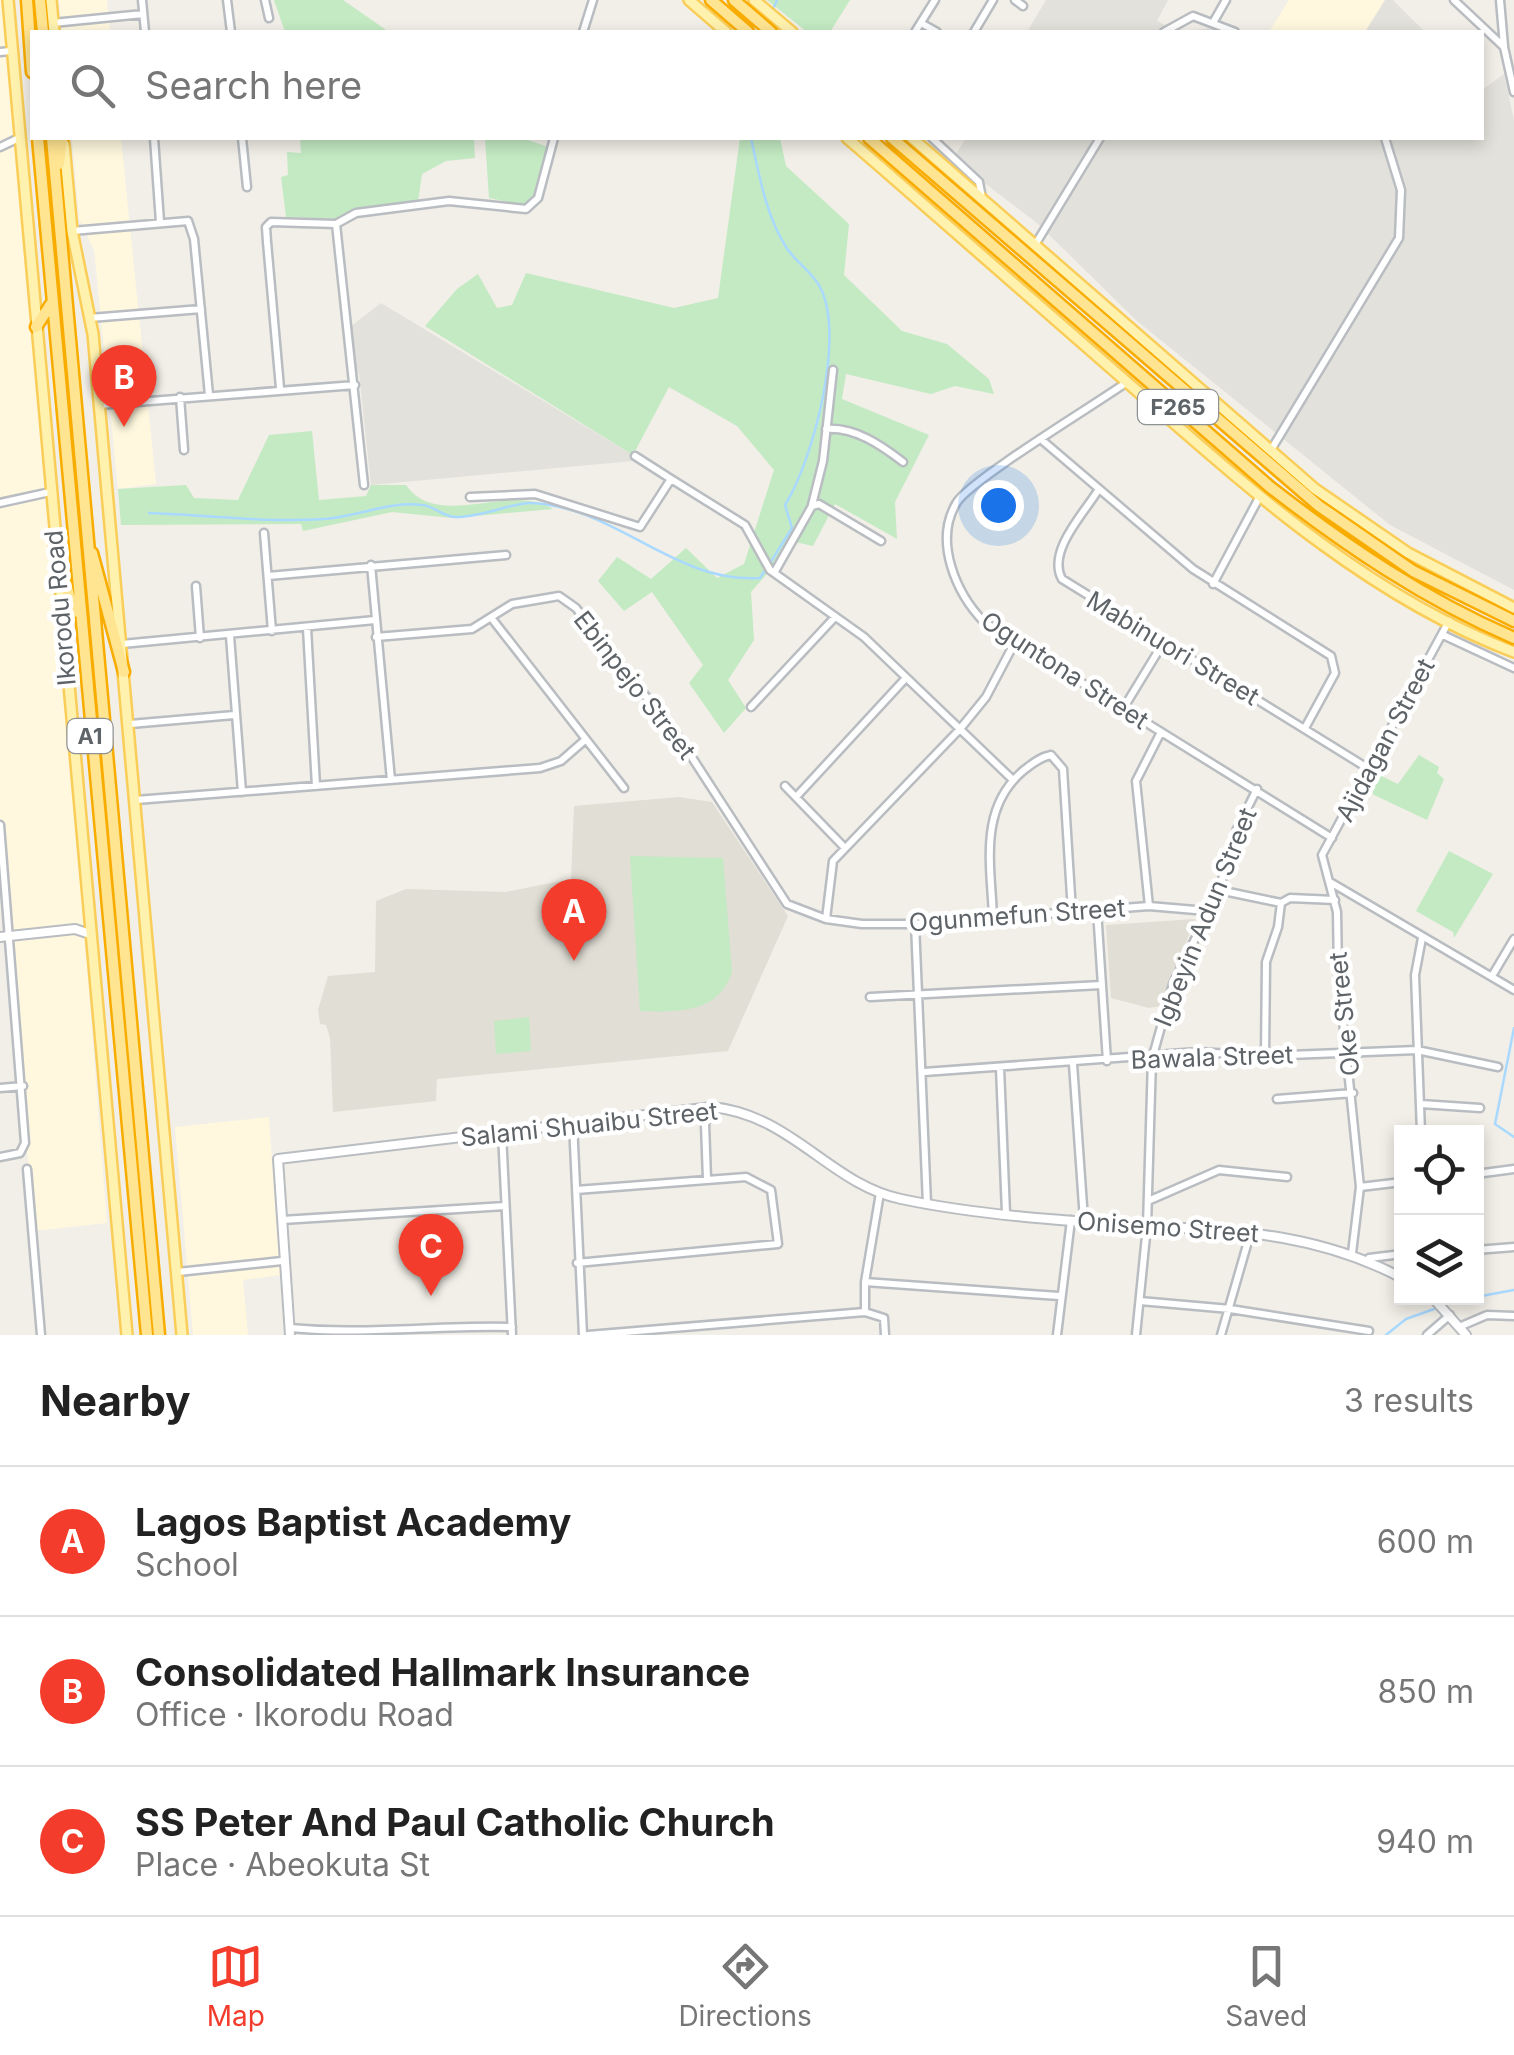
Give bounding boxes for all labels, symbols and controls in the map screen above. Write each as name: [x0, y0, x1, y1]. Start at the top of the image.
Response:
search box: [30, 30, 1484, 140]
icon: search: [65, 58, 120, 113]
text: Search here: [145, 62, 362, 108]
pin: B: [92, 344, 156, 427]
road number: F265: [1138, 390, 1218, 424]
your location: [973, 480, 1024, 531]
street label: Ikorodu Road: [38, 529, 82, 687]
street label: Mabinuori Street: [1081, 585, 1265, 711]
street label: Ebinpejo Street: [568, 605, 702, 765]
street label: Oguntona Street: [976, 605, 1154, 735]
street label: Ajidagan Street: [1329, 653, 1441, 827]
road number: A1: [68, 719, 112, 753]
street label: Igbeyin Adun Street: [1147, 803, 1263, 1031]
pin: A: [542, 878, 606, 961]
street label: Ogunmefun Street: [908, 892, 1126, 938]
street label: Oke Street: [1323, 951, 1365, 1077]
street label: Bawala Street: [1130, 1039, 1294, 1075]
street label: Salami Shuaibu Street: [459, 1096, 719, 1152]
map controls: [1394, 1125, 1484, 1305]
button: locate: [1394, 1125, 1484, 1215]
street label: Onisemo Street: [1076, 1206, 1260, 1248]
pin: C: [398, 1214, 464, 1296]
button: layers: [1394, 1215, 1484, 1305]
text: Nearby: [40, 1375, 191, 1426]
text: 3 results: [1344, 1381, 1474, 1420]
text: Lagos Baptist Academy: [135, 1499, 572, 1545]
text: A: [61, 1522, 84, 1561]
text: 600 m: [1377, 1522, 1474, 1561]
text: School: [135, 1545, 239, 1584]
text: Consolidated Hallmark Insurance: [135, 1649, 750, 1695]
text: B: [62, 1672, 83, 1711]
text: 850 m: [1378, 1672, 1474, 1711]
text: Office · Ikorodu Road: [135, 1695, 454, 1734]
text: SS Peter And Paul Catholic Church: [135, 1799, 775, 1845]
text: C: [61, 1822, 84, 1861]
text: 940 m: [1376, 1822, 1474, 1861]
text: Place · Abeokuta St: [135, 1845, 430, 1884]
tab: Map: [207, 1939, 265, 2033]
tab: Directions: [678, 1939, 812, 2033]
tab: Saved: [1225, 1939, 1307, 2033]

